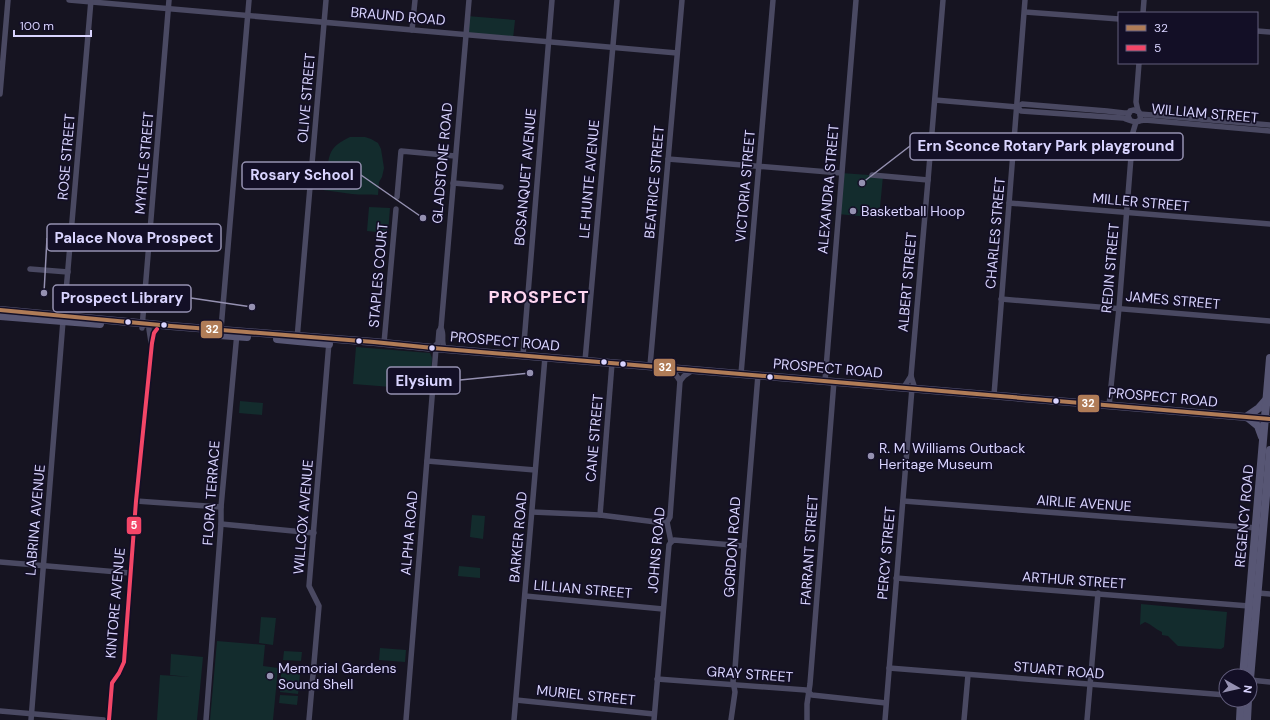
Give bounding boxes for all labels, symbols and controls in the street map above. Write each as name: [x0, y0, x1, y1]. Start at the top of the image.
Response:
street label: BRAUND ROAD: [350, 3, 446, 29]
scale bar: [14, 12, 91, 38]
legend: [1118, 12, 1258, 64]
text: 100 m: [20, 18, 54, 34]
text: 32: [1154, 20, 1168, 36]
text: 5: [1154, 40, 1161, 56]
street label: OLIVE STREET: [293, 52, 319, 144]
street label: WILLIAM STREET: [1151, 99, 1259, 127]
street label: GLADSTONE ROAD: [428, 102, 456, 224]
street label: BOSANQUET AVENUE: [510, 107, 540, 246]
street label: MYRTLE STREET: [131, 111, 157, 215]
street label: ROSE STREET: [53, 113, 79, 201]
street label: LE HUNTE AVENUE: [575, 119, 603, 239]
street label: ALEXANDRA STREET: [813, 123, 843, 255]
street label: BEATRICE STREET: [640, 125, 668, 239]
street label: VICTORIA STREET: [731, 129, 759, 243]
callout: Ern Sconce Rotary Park playground: [910, 133, 1183, 160]
text: Ern Sconce Rotary Park playground: [918, 136, 1174, 156]
callout: Rosary School: [242, 162, 361, 189]
text: Rosary School: [250, 165, 354, 185]
street label: CHARLES STREET: [981, 176, 1009, 290]
street label: MILLER STREET: [1092, 189, 1190, 215]
place label: Basketball Hoop: [861, 202, 965, 220]
marker: Basketball Hoop: [848, 206, 858, 216]
street label: STAPLES COURT: [364, 222, 392, 328]
street label: REDIN STREET: [1097, 222, 1123, 314]
callout: Palace Nova Prospect: [47, 224, 221, 251]
text: Palace Nova Prospect: [55, 228, 213, 248]
street label: ALBERT STREET: [894, 231, 920, 333]
callout: Prospect Library: [53, 285, 191, 312]
district label: PROSPECT: [489, 285, 589, 309]
street label: JAMES STREET: [1125, 287, 1221, 313]
text: Prospect Library: [61, 288, 183, 308]
unlabelled marker: [123, 317, 133, 327]
unlabelled marker: [159, 320, 169, 330]
line badge: 32: [200, 320, 223, 339]
text: 32: [206, 322, 218, 336]
street label: PROSPECT ROAD: [449, 327, 561, 355]
unlabelled marker: [354, 336, 364, 346]
unlabelled marker: [427, 343, 437, 353]
street label: PROSPECT ROAD: [772, 354, 884, 382]
unlabelled marker: [599, 357, 609, 367]
line badge: 32: [653, 358, 676, 377]
unlabelled marker: [618, 359, 628, 369]
text: 32: [659, 360, 671, 374]
callout: Elysium: [387, 367, 460, 394]
text: Elysium: [396, 371, 452, 391]
unlabelled marker: [765, 372, 775, 382]
street label: PROSPECT ROAD: [1107, 383, 1219, 411]
street label: CANE STREET: [581, 393, 607, 483]
line badge: 32: [1077, 394, 1100, 413]
unlabelled marker: [1051, 396, 1061, 406]
text: 32: [1082, 396, 1094, 410]
place label: R. M. Williams Outback Heritage Museum: [879, 439, 1025, 473]
street label: FLORA TERRACE: [198, 440, 224, 546]
marker: R. M. Williams Outback Heritage Museum: [866, 451, 876, 461]
street label: WILLCOX AVENUE: [289, 459, 317, 575]
street label: LABRINA AVENUE: [21, 464, 49, 576]
street label: REGENCY ROAD: [1231, 464, 1257, 568]
street label: ALPHA ROAD: [396, 490, 422, 576]
street label: BARKER ROAD: [505, 491, 531, 583]
street label: AIRLIE AVENUE: [1036, 491, 1132, 515]
street label: FARRANT STREET: [796, 494, 822, 606]
street label: GORDON ROAD: [719, 496, 745, 598]
street label: PERCY STREET: [873, 505, 899, 600]
street label: JOHNS ROAD: [643, 506, 669, 594]
line badge: 5: [126, 516, 142, 535]
text: 5: [131, 518, 138, 532]
street label: KINTORE AVENUE: [101, 547, 129, 659]
street label: ARTHUR STREET: [1022, 567, 1127, 593]
street label: LILLIAN STREET: [533, 576, 633, 602]
street label: STUART ROAD: [1013, 657, 1105, 683]
place label: Memorial Gardens Sound Shell: [278, 659, 396, 693]
street label: GRAY STREET: [706, 662, 794, 686]
north arrow: [1218, 668, 1258, 708]
marker: Memorial Gardens Sound Shell: [265, 671, 275, 681]
street label: MURIEL STREET: [536, 681, 636, 709]
text: N: [1240, 684, 1255, 694]

